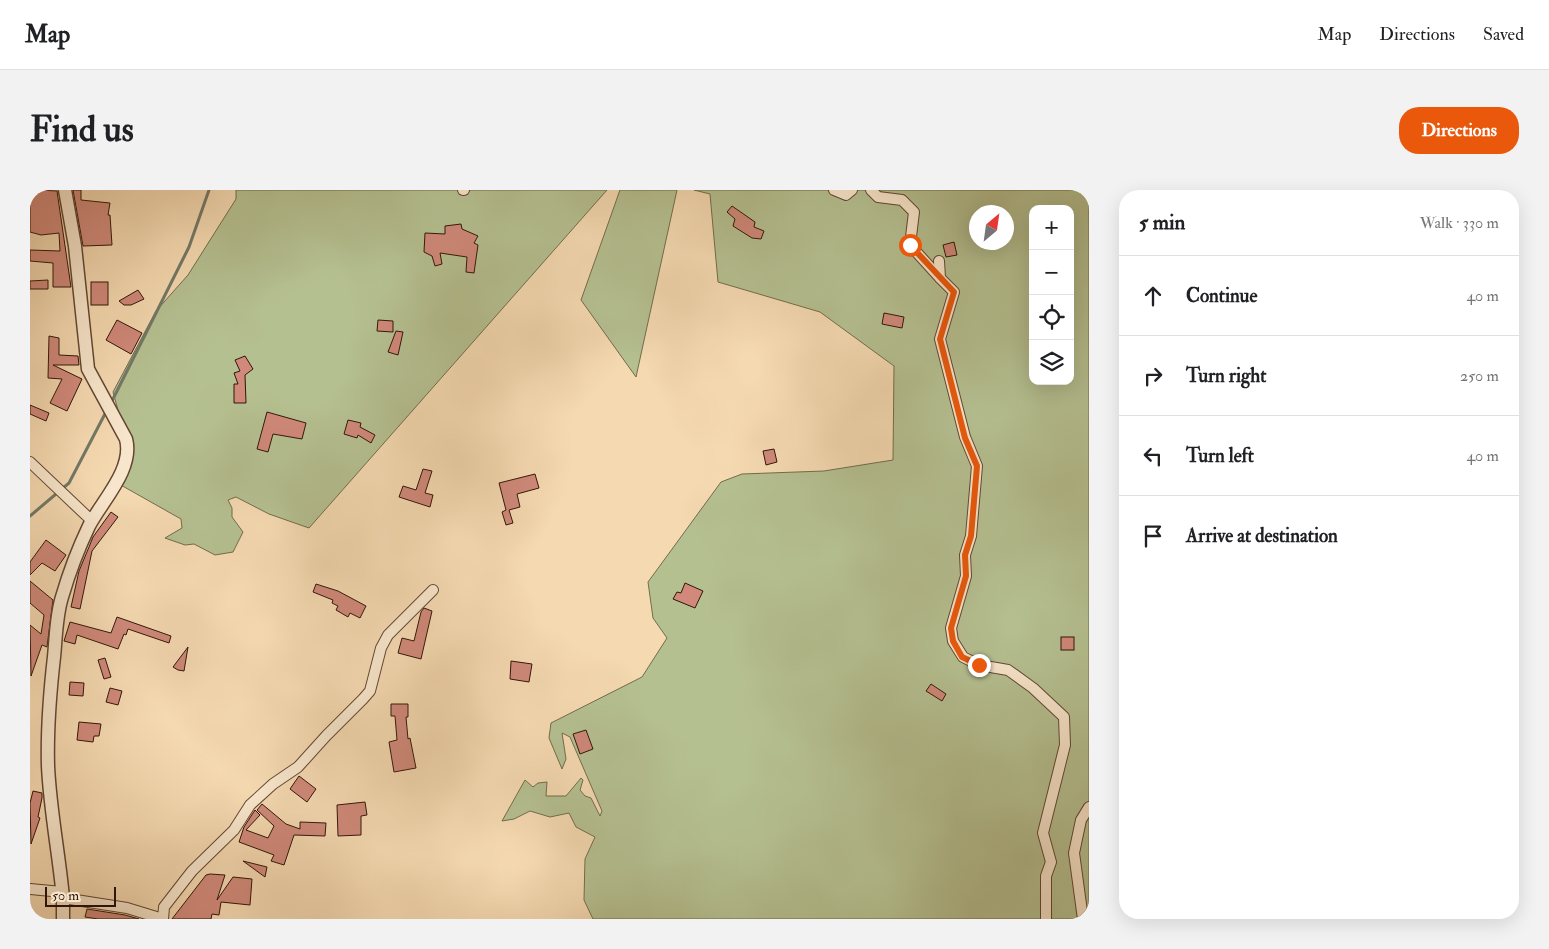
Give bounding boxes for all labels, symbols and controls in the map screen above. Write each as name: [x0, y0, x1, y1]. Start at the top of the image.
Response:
text: Map: [25, 19, 70, 50]
text: Map: [1318, 23, 1351, 46]
text: Directions: [1379, 23, 1455, 46]
text: Saved: [1483, 23, 1524, 46]
button: Directions: [1399, 107, 1519, 154]
text: Find us: [30, 108, 134, 152]
north arrow: [969, 205, 1014, 250]
map controls: [1029, 205, 1074, 385]
button: +: [1029, 205, 1074, 250]
text: 5 min: [1139, 209, 1185, 236]
text: Walk · 330 m: [1420, 213, 1499, 233]
route start: [899, 234, 922, 257]
button: −: [1029, 250, 1074, 295]
icon: ahead: [1139, 282, 1167, 310]
text: Continue: [1186, 284, 1257, 308]
text: 40 m: [1466, 286, 1499, 306]
button: locate: [1029, 295, 1074, 340]
button: layers: [1029, 340, 1074, 385]
icon: right: [1139, 362, 1167, 390]
text: Turn right: [1186, 364, 1266, 388]
text: 250 m: [1460, 366, 1499, 386]
icon: left: [1139, 442, 1167, 470]
text: Turn left: [1186, 444, 1254, 468]
text: 40 m: [1466, 446, 1499, 466]
icon: arrive: [1139, 522, 1167, 550]
text: Arrive at destination: [1186, 524, 1338, 548]
route end: [968, 654, 991, 677]
scale bar: [45, 884, 116, 907]
text: 50 m: [52, 887, 79, 904]

